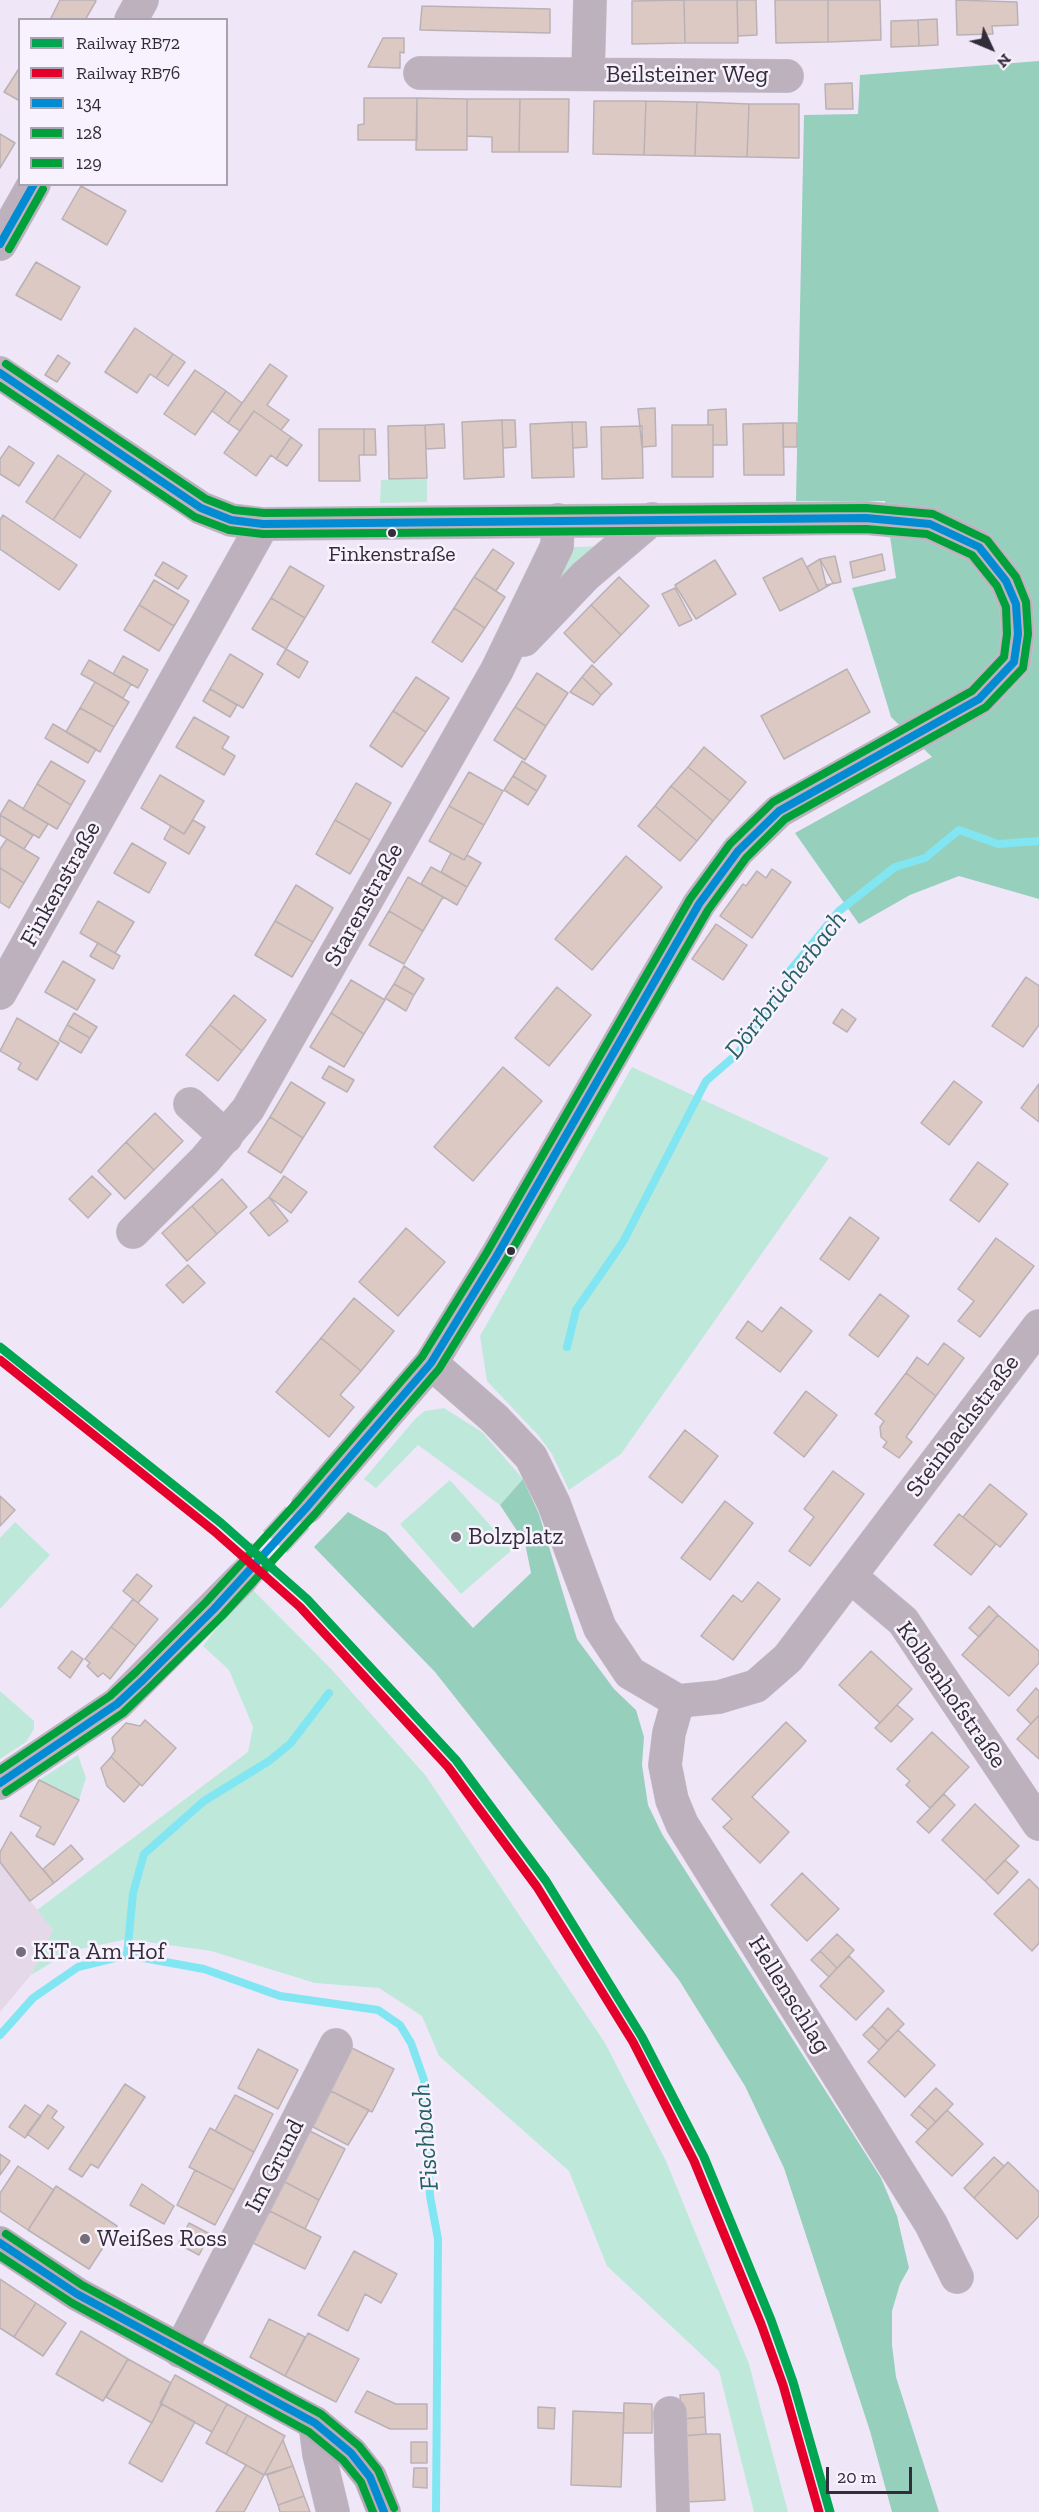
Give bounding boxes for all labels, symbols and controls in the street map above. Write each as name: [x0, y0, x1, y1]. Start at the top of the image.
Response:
legend: [18, 18, 228, 186]
north arrow: [961, 18, 1021, 78]
text: Railway RB72: [76, 32, 180, 54]
text: N: [993, 50, 1015, 72]
street label: Beilsteiner Weg: [606, 61, 768, 89]
text: Railway RB76: [76, 62, 180, 84]
text: 134: [76, 92, 101, 114]
text: 128: [76, 122, 102, 144]
text: 129: [76, 152, 102, 174]
marker: Finkenstraße: [386, 527, 398, 539]
place label: Finkenstraße: [328, 542, 456, 568]
street label: Finkenstraße: [15, 816, 107, 952]
street label: Starenstraße: [318, 838, 410, 972]
water label: Dörrbrücherbach: [718, 905, 854, 1065]
unlabelled marker: [505, 1245, 517, 1257]
street label: Steinbachstraße: [900, 1349, 1026, 1503]
place label: Bolzplatz: [468, 1523, 564, 1551]
marker: Bolzplatz: [449, 1530, 463, 1544]
street label: Kolbenhofstraße: [890, 1616, 1012, 1774]
street label: Hellenschlag: [742, 1931, 836, 2059]
place label: KiTa Am Hof: [33, 1938, 165, 1966]
marker: KiTa Am Hof: [14, 1945, 28, 1959]
water label: Fischbach: [406, 2082, 446, 2192]
street label: Im Grund: [239, 2114, 311, 2218]
place label: Weißes Ross: [97, 2225, 227, 2253]
marker: Weißes Ross: [78, 2232, 92, 2246]
scale bar: [829, 2455, 914, 2493]
text: 20 m: [837, 2466, 876, 2488]

